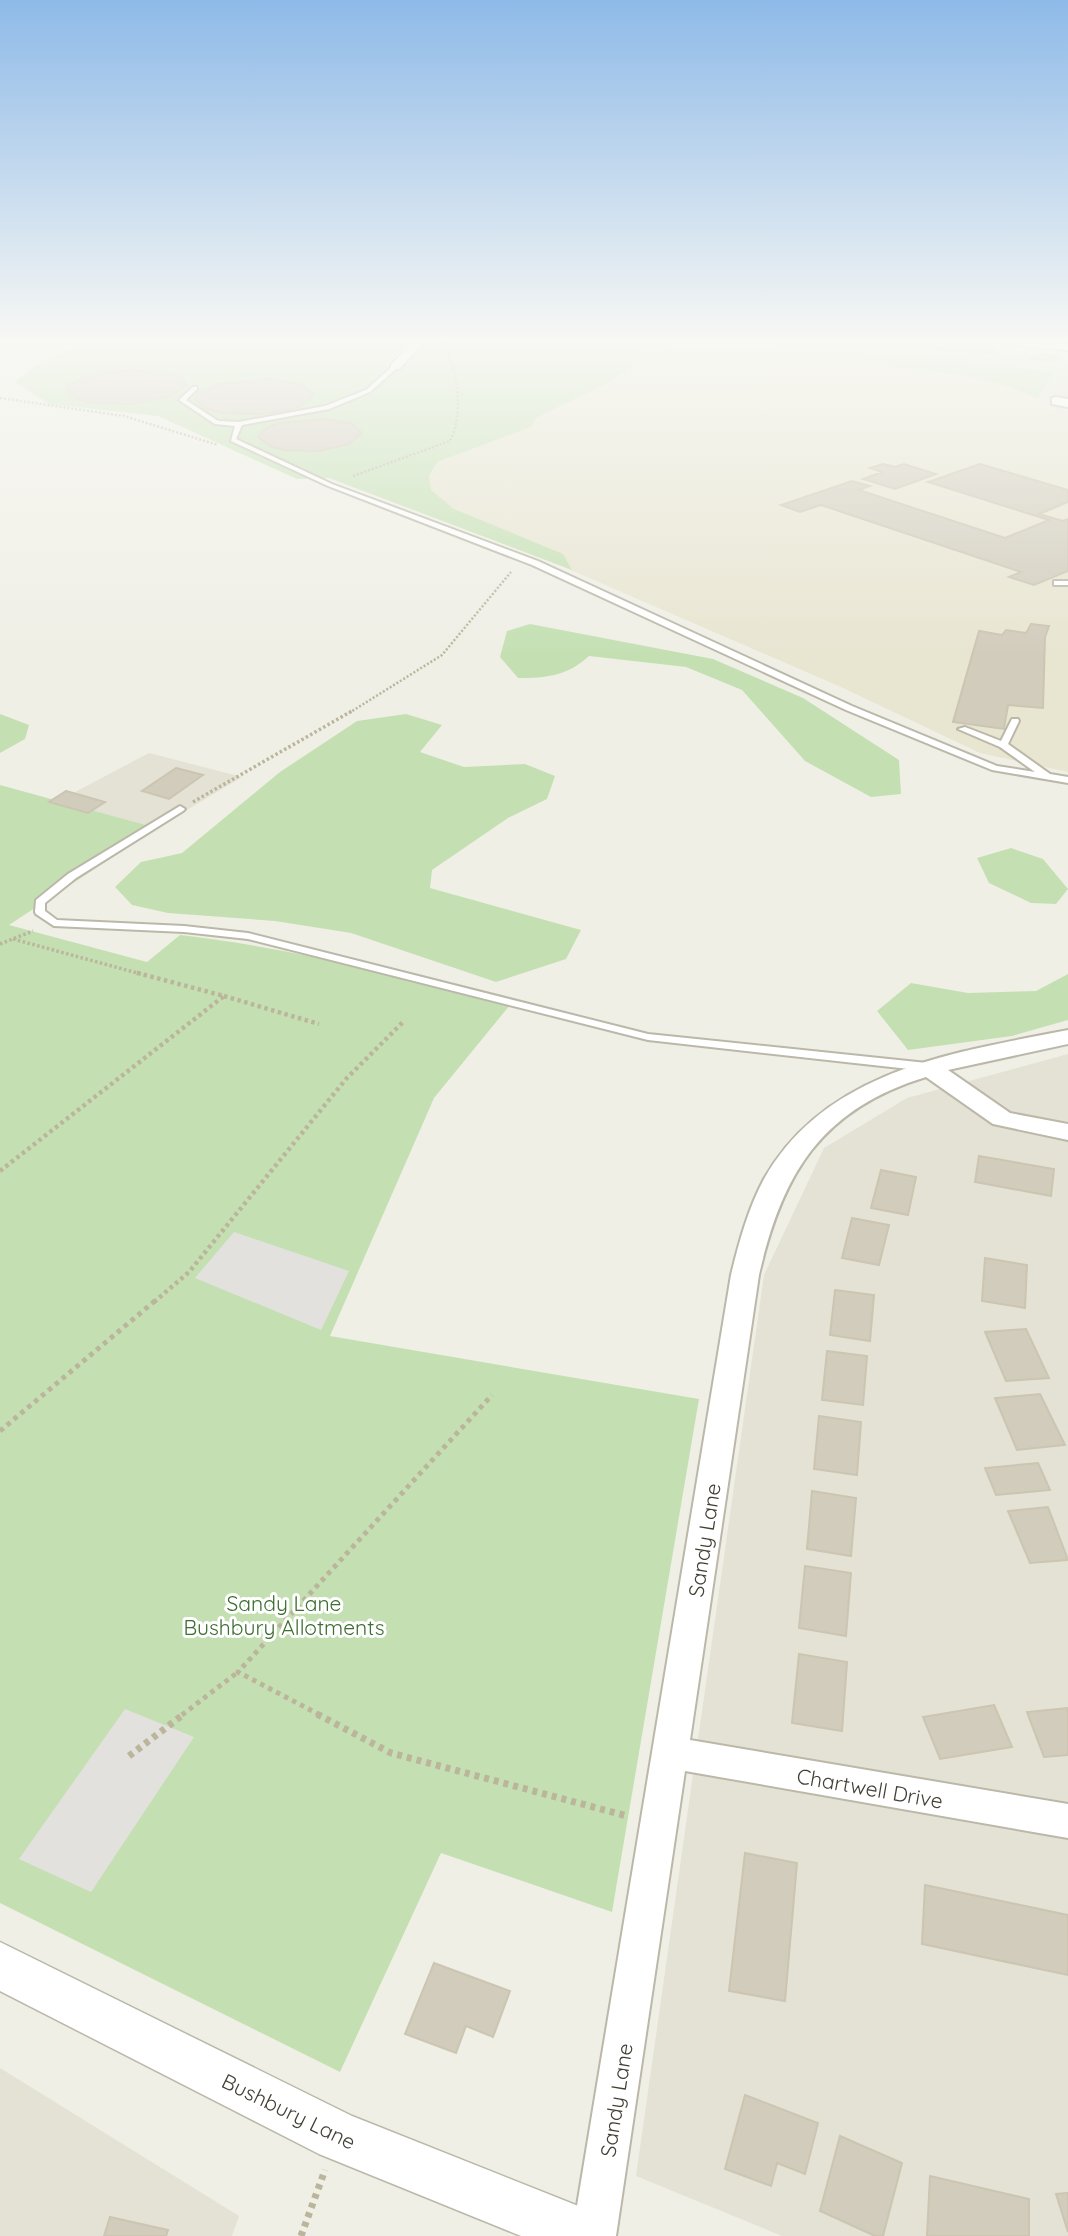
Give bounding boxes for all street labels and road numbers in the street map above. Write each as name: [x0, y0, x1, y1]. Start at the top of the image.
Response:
street label: Sandy Lane: [682, 1481, 726, 1599]
street label: Chartwell Drive: [795, 1762, 945, 1814]
street label: Sandy Lane: [594, 2041, 638, 2159]
street label: Bushbury Lane: [218, 2067, 360, 2155]

